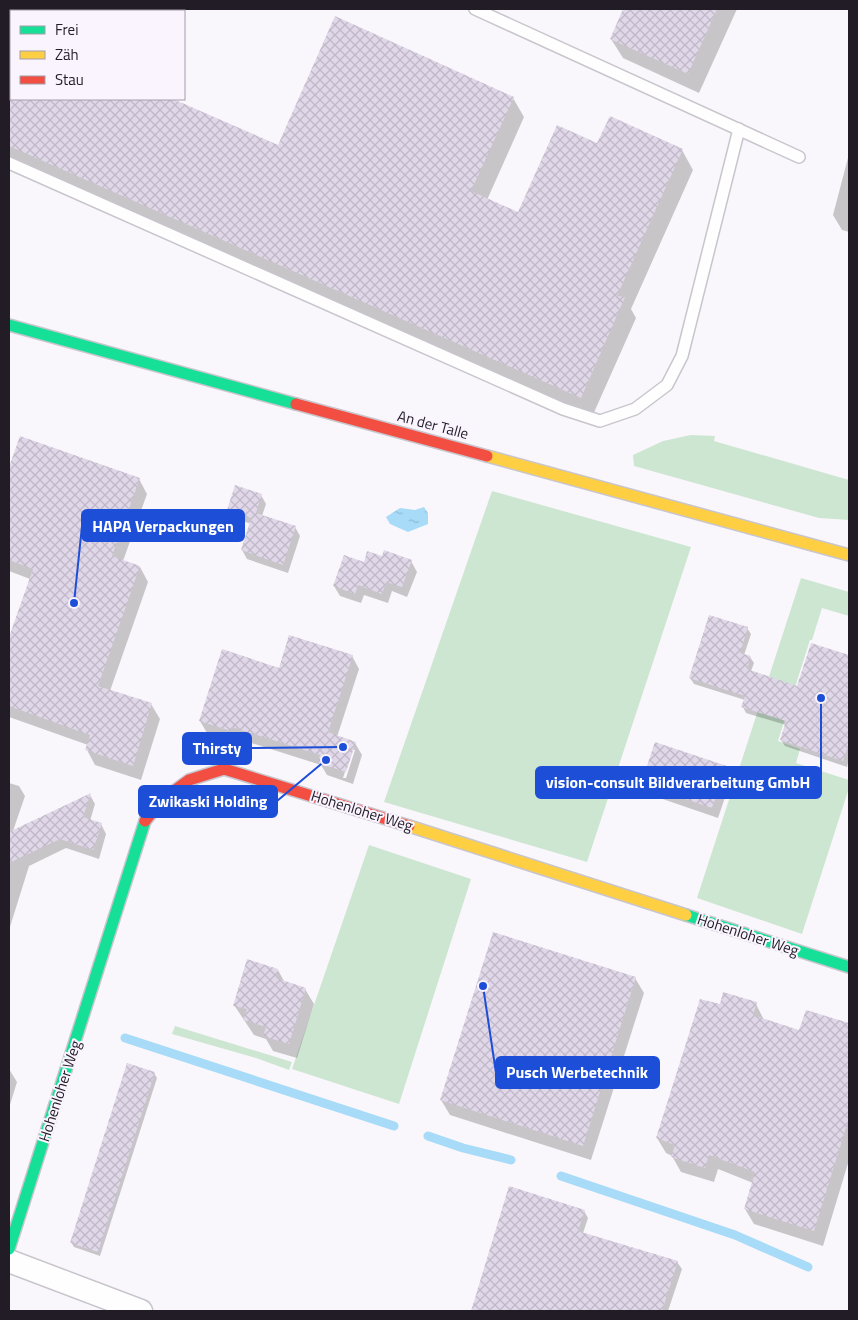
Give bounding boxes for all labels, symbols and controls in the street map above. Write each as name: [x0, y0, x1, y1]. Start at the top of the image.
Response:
legend: [10, 10, 185, 100]
text: Frei: [55, 18, 78, 41]
text: Zäh: [55, 43, 79, 66]
text: Stau: [55, 68, 84, 91]
street label: An der Talle: [395, 404, 471, 445]
callout: HAPA Verpackungen: [82, 510, 244, 541]
text: HAPA Verpackungen: [92, 514, 234, 538]
callout: Thirsty: [183, 733, 251, 764]
text: Thirsty: [193, 736, 241, 760]
callout: vision-consult Bildverarbeitung GmbH: [536, 767, 821, 798]
text: vision-consult Bildverarbeitung GmbH: [546, 770, 810, 794]
street label: Hohenloher Weg: [308, 784, 416, 837]
callout: Zwikaski Holding: [139, 786, 277, 817]
text: Zwikaski Holding: [149, 789, 268, 813]
street label: Hohenloher Weg: [694, 907, 802, 962]
street label: Hohenloher Weg: [32, 1037, 87, 1145]
callout: Pusch Werbetechnik: [496, 1057, 659, 1088]
text: Pusch Werbetechnik: [506, 1060, 649, 1084]

